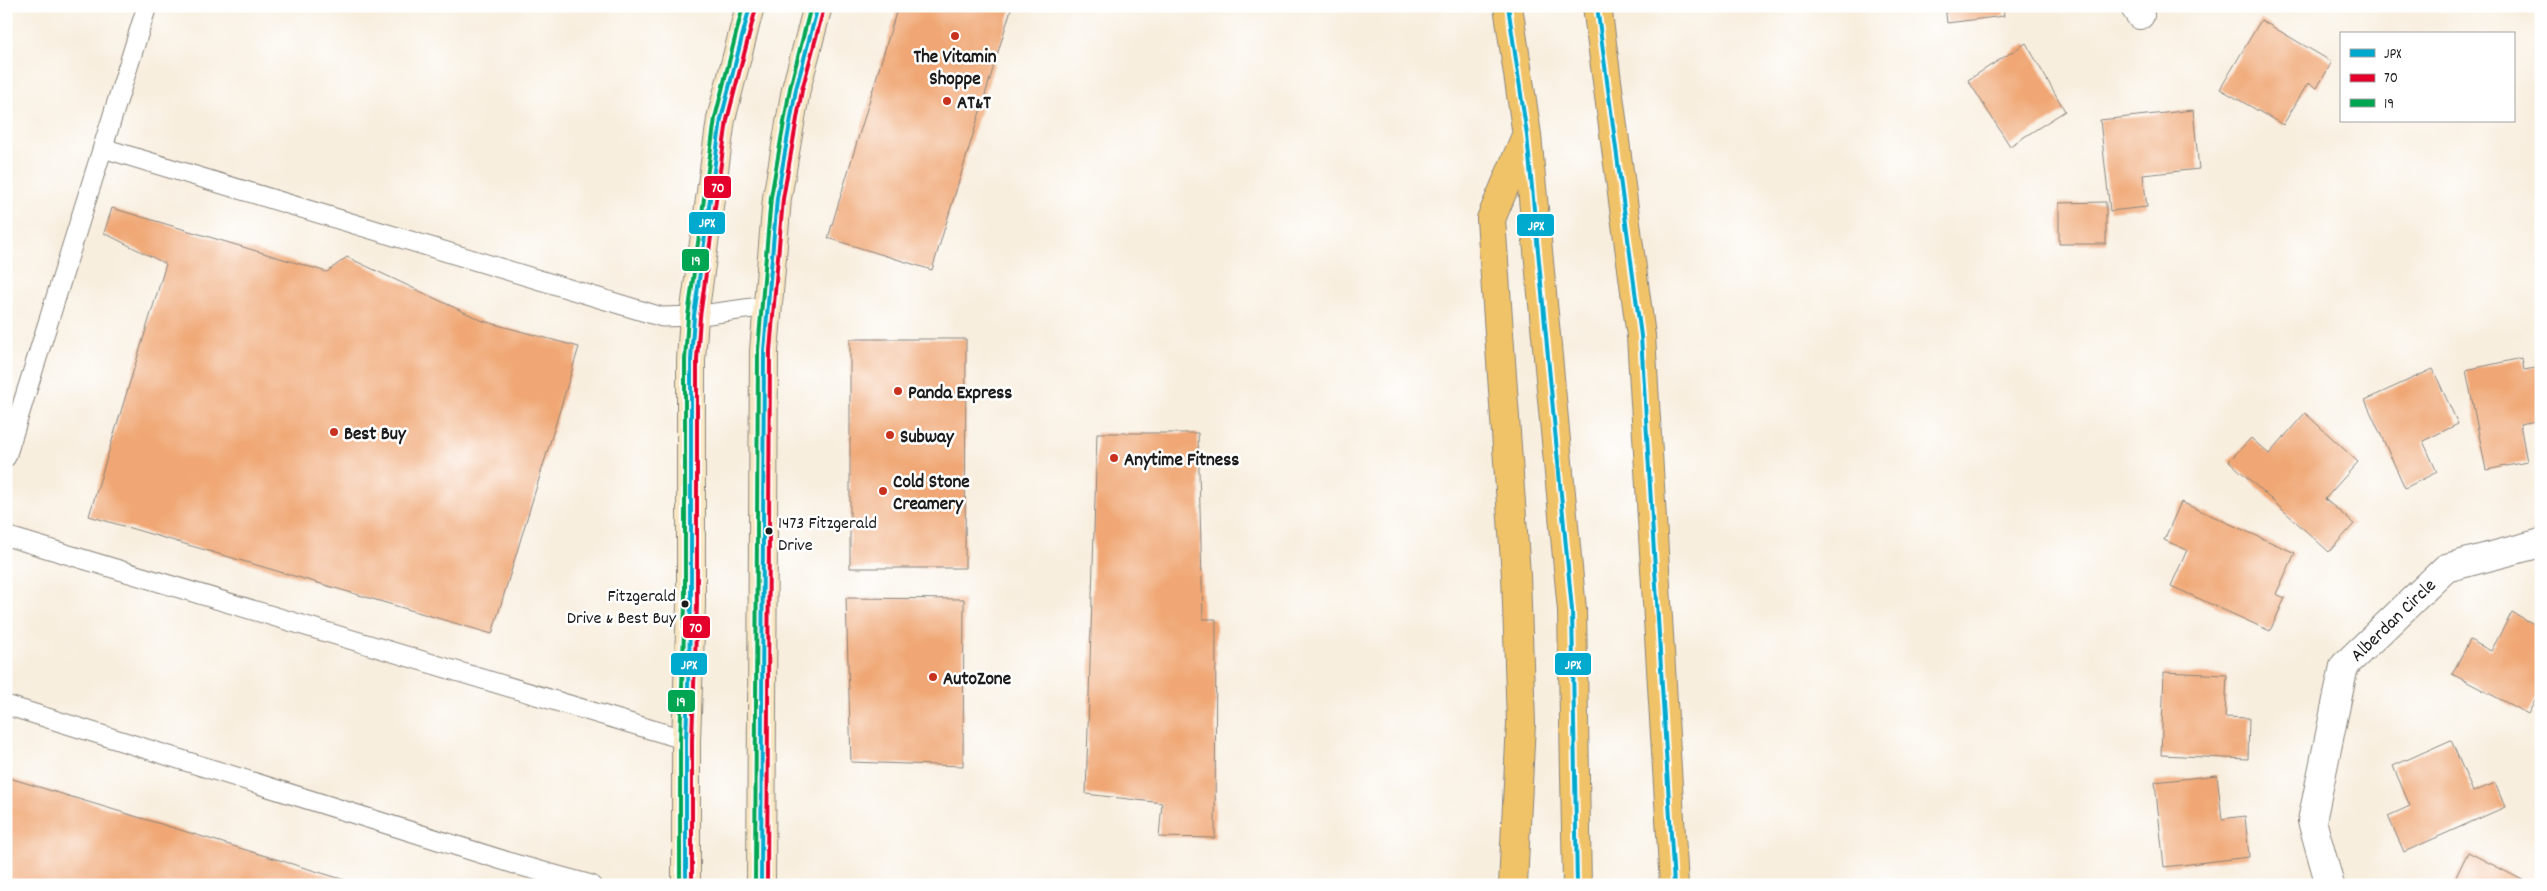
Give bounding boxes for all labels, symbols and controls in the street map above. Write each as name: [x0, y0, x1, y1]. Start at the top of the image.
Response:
marker: The Vitamin Shoppe: [949, 30, 961, 42]
legend: [2340, 32, 2514, 122]
text: JPX: [2384, 44, 2402, 66]
place label: The Vitamin Shoppe: [914, 45, 997, 94]
text: 70: [2384, 68, 2398, 90]
place label: AT&T: [957, 91, 991, 118]
text: 19: [2384, 94, 2394, 116]
marker: AT&T: [941, 95, 953, 107]
line badge: 70: [703, 175, 732, 199]
text: 70: [712, 179, 725, 199]
line badge: JPX: [688, 211, 726, 235]
line badge: JPX: [1516, 213, 1555, 237]
text: JPX: [699, 214, 715, 234]
text: JPX: [1528, 217, 1544, 237]
line badge: 19: [681, 248, 710, 272]
text: 19: [691, 252, 701, 272]
place label: Panda Express: [908, 381, 1012, 408]
marker: Panda Express: [892, 385, 904, 397]
place label: Best Buy: [344, 422, 407, 449]
place label: Subway: [900, 425, 955, 452]
marker: Best Buy: [328, 426, 340, 438]
marker: Subway: [884, 429, 896, 441]
place label: Anytime Fitness: [1124, 448, 1239, 475]
marker: Anytime Fitness: [1108, 452, 1120, 464]
place label: Cold Stone Creamery: [893, 470, 970, 519]
marker: Cold Stone Creamery: [877, 485, 889, 497]
place label: 1473 Fitzgerald Drive: [778, 512, 877, 559]
marker: 1473 Fitzgerald Drive: [764, 526, 774, 536]
street label: Alberdan Circle: [2346, 574, 2443, 669]
place label: Fitzgerald Drive & Best Buy: [567, 585, 677, 632]
marker: Fitzgerald Drive & Best Buy: [680, 599, 690, 609]
line badge: 70: [682, 615, 711, 639]
text: 70: [690, 619, 703, 639]
line badge: JPX: [670, 652, 708, 676]
line badge: JPX: [1554, 652, 1592, 676]
text: JPX: [681, 656, 697, 676]
text: JPX: [1565, 656, 1581, 676]
place label: AutoZone: [943, 667, 1011, 694]
marker: AutoZone: [927, 671, 939, 683]
line badge: 19: [667, 689, 696, 713]
text: 19: [676, 693, 686, 713]

